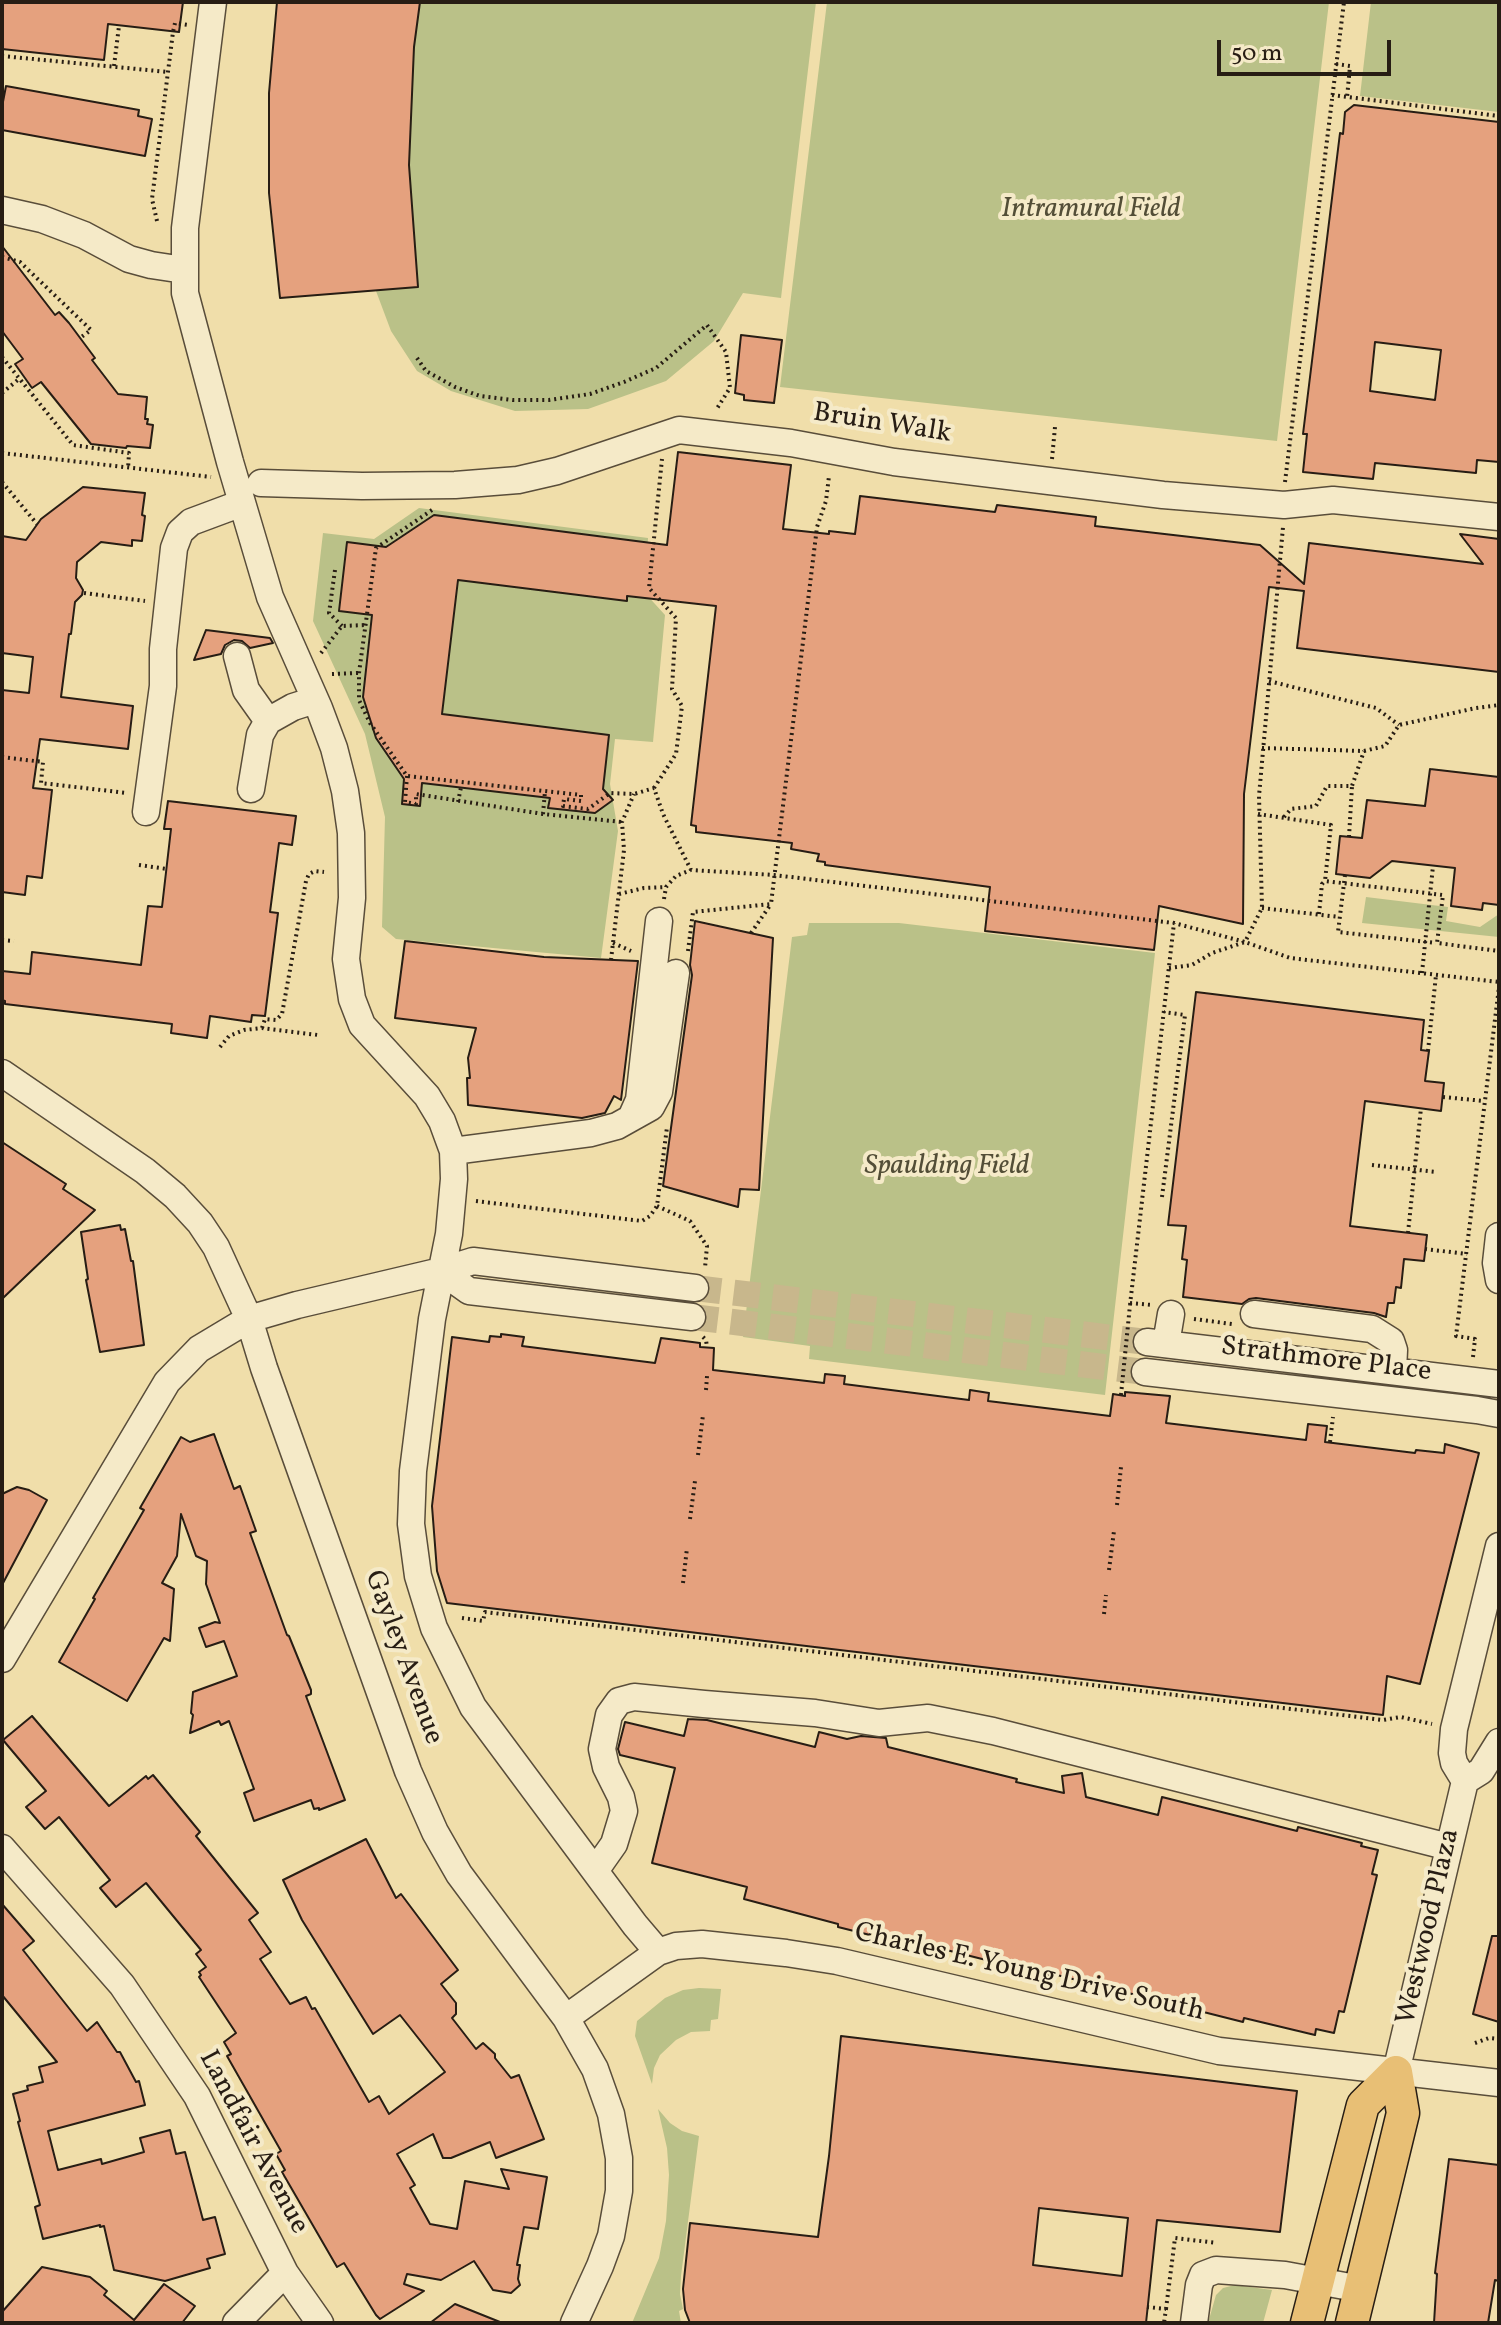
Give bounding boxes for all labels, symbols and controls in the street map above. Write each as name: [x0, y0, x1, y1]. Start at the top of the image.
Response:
scale bar: [1221, 24, 1395, 74]
text: 50 m: [1231, 37, 1283, 71]
park label: Intramural Field: [1001, 194, 1181, 228]
street label: Bruin Walk: [811, 398, 953, 452]
park label: Spaulding Field: [865, 1151, 1029, 1185]
street label: Strathmore Place: [1219, 1331, 1433, 1391]
street label: Gayley Avenue: [355, 1567, 449, 1749]
street label: Westwood Plaza: [1391, 1826, 1469, 2028]
street label: Charles E. Young Drive South: [851, 1917, 1207, 2031]
street label: Landfair Avenue: [190, 2045, 314, 2241]

